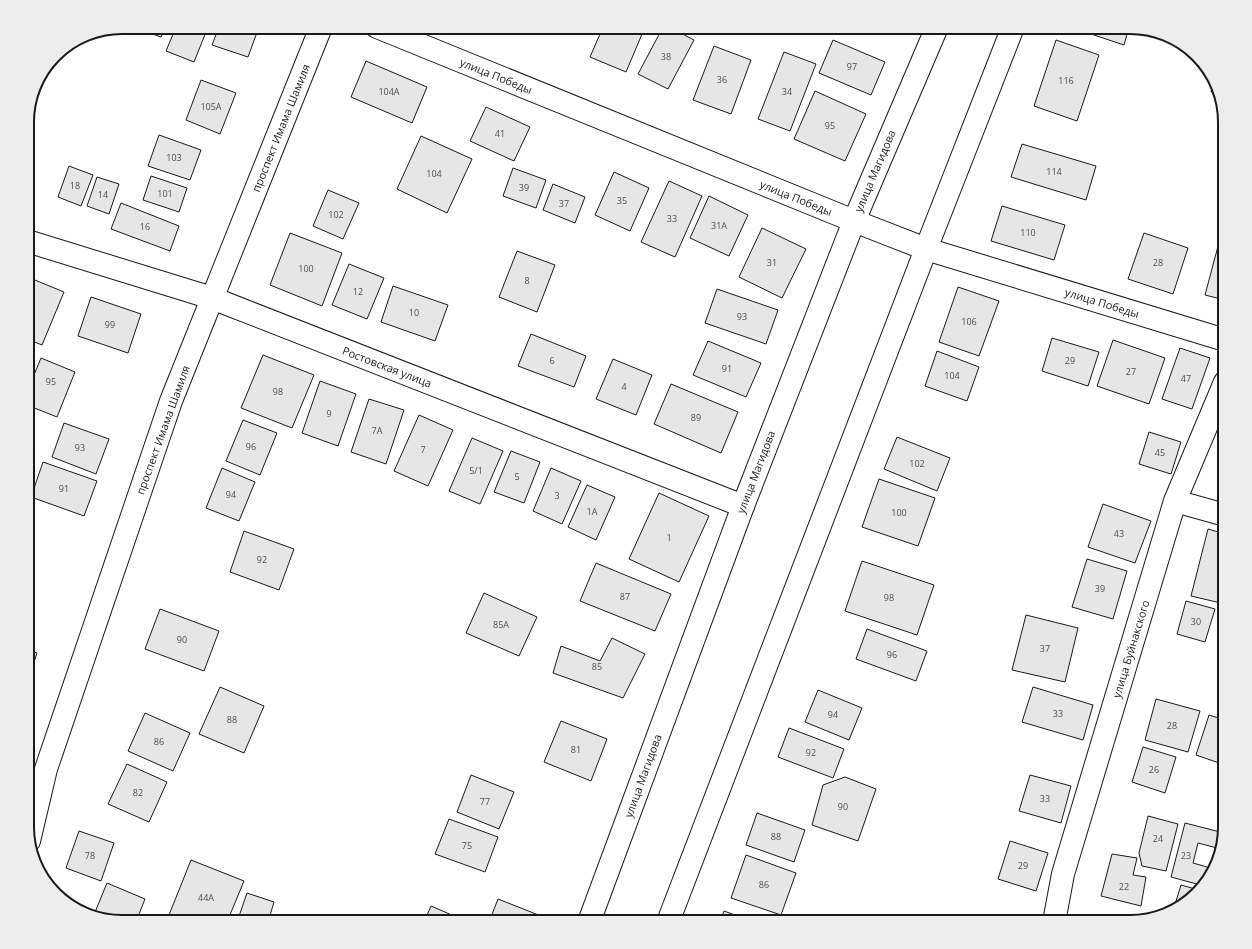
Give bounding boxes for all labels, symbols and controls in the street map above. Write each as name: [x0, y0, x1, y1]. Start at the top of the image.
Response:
house number: 38: [661, 50, 671, 63]
street label: улица Победы: [458, 54, 535, 97]
house number: 97: [847, 60, 857, 73]
street label: проспект Имама Шамиля: [248, 62, 313, 194]
house number: 36: [717, 73, 727, 86]
house number: 116: [1058, 74, 1074, 87]
house number: 104А: [378, 85, 400, 98]
house number: 34: [782, 85, 792, 98]
house number: 105А: [200, 100, 222, 113]
house number: 95: [825, 119, 835, 132]
house number: 41: [495, 127, 505, 140]
street label: улица Магидова: [850, 127, 899, 214]
house number: 103: [166, 151, 182, 164]
house number: 114: [1046, 165, 1062, 178]
house number: 104: [426, 167, 442, 180]
street label: улица Победы: [758, 176, 835, 219]
house number: 18: [70, 179, 80, 192]
house number: 39: [519, 181, 529, 194]
house number: 101: [157, 187, 173, 200]
house number: 14: [98, 188, 108, 201]
house number: 35: [617, 194, 627, 207]
house number: 37: [559, 197, 569, 210]
house number: 102: [328, 208, 344, 221]
house number: 33: [667, 212, 677, 225]
house number: 31А: [711, 219, 727, 232]
house number: 16: [140, 220, 150, 233]
house number: 110: [1020, 226, 1036, 239]
house number: 31: [767, 256, 777, 269]
house number: 28: [1153, 256, 1163, 269]
house number: 100: [298, 262, 314, 275]
house number: 8: [524, 274, 530, 287]
street label: улица Победы: [1063, 284, 1141, 321]
house number: 12: [353, 285, 363, 298]
house number: 10: [409, 306, 419, 319]
house number: 93: [737, 310, 747, 323]
house number: 106: [961, 315, 977, 328]
house number: 99: [105, 318, 115, 331]
street label: Ростовская улица: [340, 343, 434, 390]
house number: 6: [549, 354, 555, 367]
house number: 29: [1065, 354, 1075, 367]
house number: 91: [722, 362, 732, 375]
street label: проспект Имама Шамиля: [132, 363, 193, 497]
house number: 27: [1126, 365, 1136, 378]
house number: 104: [944, 369, 960, 382]
house number: 47: [1181, 372, 1191, 385]
house number: 95: [46, 375, 56, 388]
house number: 4: [621, 380, 627, 393]
house number: 98: [273, 385, 283, 398]
house number: 9: [326, 407, 332, 420]
house number: 89: [691, 411, 701, 424]
house number: 7А: [372, 424, 383, 437]
street label: улица Магидова: [733, 428, 778, 515]
house number: 96: [246, 440, 256, 453]
house number: 93: [75, 441, 85, 454]
house number: 7: [420, 443, 426, 456]
house number: 45: [1155, 446, 1165, 459]
house number: 102: [909, 457, 925, 470]
house number: 5/1: [469, 464, 483, 477]
house number: 5: [514, 470, 520, 483]
house number: 91: [59, 482, 69, 495]
house number: 94: [226, 488, 236, 501]
house number: 3: [554, 489, 560, 502]
house number: 1А: [587, 505, 598, 518]
house number: 100: [891, 506, 907, 519]
house number: 43: [1114, 527, 1124, 540]
house number: 1: [666, 531, 672, 544]
house number: 92: [257, 553, 267, 566]
house number: 39: [1095, 582, 1105, 595]
house number: 87: [620, 590, 630, 603]
house number: 98: [884, 591, 894, 604]
street label: улица Буйнакского: [1109, 598, 1153, 700]
house number: 30: [1191, 615, 1201, 628]
house number: 85А: [493, 618, 509, 631]
house number: 90: [177, 633, 187, 646]
house number: 37: [1040, 642, 1050, 655]
house number: 96: [887, 648, 897, 661]
house number: 85: [592, 660, 602, 673]
house number: 33: [1053, 707, 1063, 720]
house number: 94: [828, 708, 838, 721]
house number: 88: [227, 713, 237, 726]
house number: 28: [1167, 719, 1177, 732]
street label: улица Магидова: [620, 732, 665, 820]
house number: 86: [154, 735, 164, 748]
house number: 81: [571, 743, 581, 756]
house number: 92: [806, 746, 816, 759]
house number: 26: [1149, 763, 1159, 776]
house number: 82: [133, 786, 143, 799]
house number: 33: [1040, 792, 1050, 805]
house number: 77: [480, 795, 490, 808]
house number: 90: [838, 800, 848, 813]
house number: 88: [771, 830, 781, 843]
house number: 24: [1153, 832, 1163, 845]
house number: 75: [462, 839, 472, 852]
house number: 78: [85, 849, 95, 862]
house number: 23: [1181, 849, 1191, 862]
house number: 29: [1018, 859, 1028, 872]
house number: 86: [759, 878, 769, 891]
house number: 22: [1119, 880, 1129, 893]
house number: 44А: [198, 891, 214, 904]

